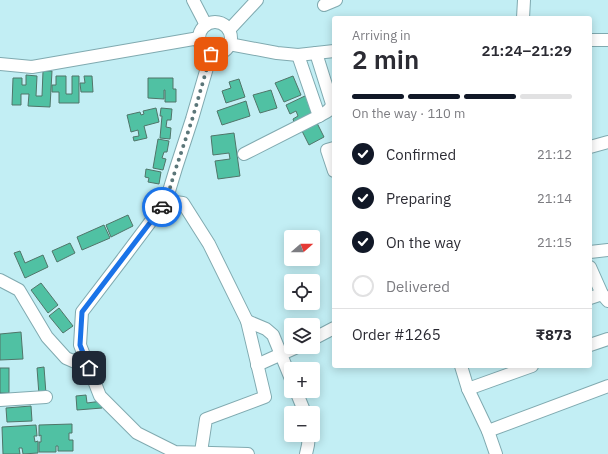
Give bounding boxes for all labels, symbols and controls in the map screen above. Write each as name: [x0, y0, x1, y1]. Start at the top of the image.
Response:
text: Arriving in: [352, 27, 411, 44]
pin: [194, 37, 228, 71]
text: 21:24–21:29: [482, 41, 572, 60]
text: 2 min: [352, 42, 419, 76]
icon: bag: [200, 43, 222, 65]
text: On the way · 110 m: [352, 105, 465, 122]
icon: check: [352, 143, 374, 165]
text: Confirmed: [386, 145, 456, 164]
text: 21:12: [537, 146, 572, 163]
courier: [142, 187, 182, 227]
icon: check: [352, 187, 374, 209]
text: Preparing: [386, 189, 451, 208]
text: 21:14: [537, 190, 572, 207]
icon: car: [151, 196, 173, 218]
north arrow: [284, 230, 320, 266]
map controls: [284, 230, 320, 442]
icon: check: [352, 231, 374, 253]
text: On the way: [386, 233, 461, 252]
text: 21:15: [537, 234, 572, 251]
button: locate: [284, 274, 320, 310]
text: Delivered: [386, 277, 450, 296]
button: layers: [284, 318, 320, 354]
text: Order #1265: [352, 325, 441, 344]
text: ₹873: [536, 325, 572, 344]
pin: [72, 351, 106, 385]
icon: home: [78, 357, 100, 379]
button: +: [284, 362, 320, 398]
button: −: [284, 406, 320, 442]

